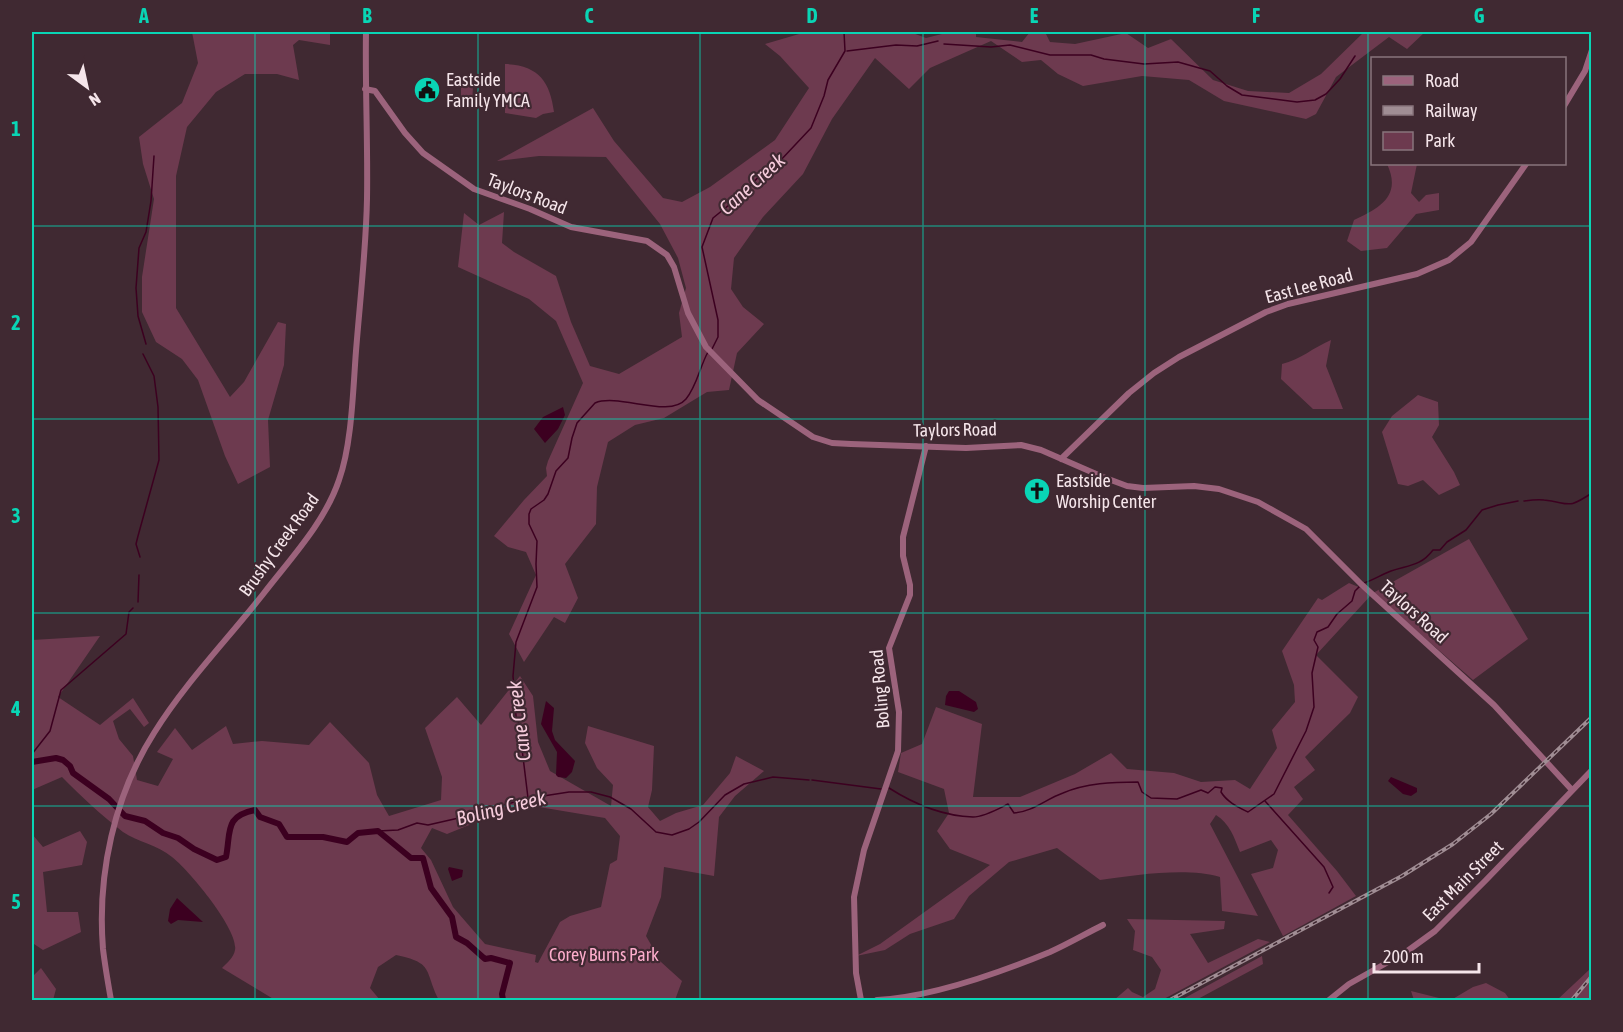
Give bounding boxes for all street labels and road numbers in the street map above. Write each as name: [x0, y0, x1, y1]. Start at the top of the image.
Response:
street label: Taylors Road: [484, 169, 570, 218]
street label: East Lee Road: [1263, 264, 1355, 307]
street label: Taylors Road: [913, 418, 997, 441]
street label: Brushy Creek Road: [234, 489, 323, 600]
street label: Taylors Road: [1376, 576, 1453, 648]
street label: Boling Road: [866, 649, 893, 729]
street label: East Main Street: [1418, 836, 1507, 925]

